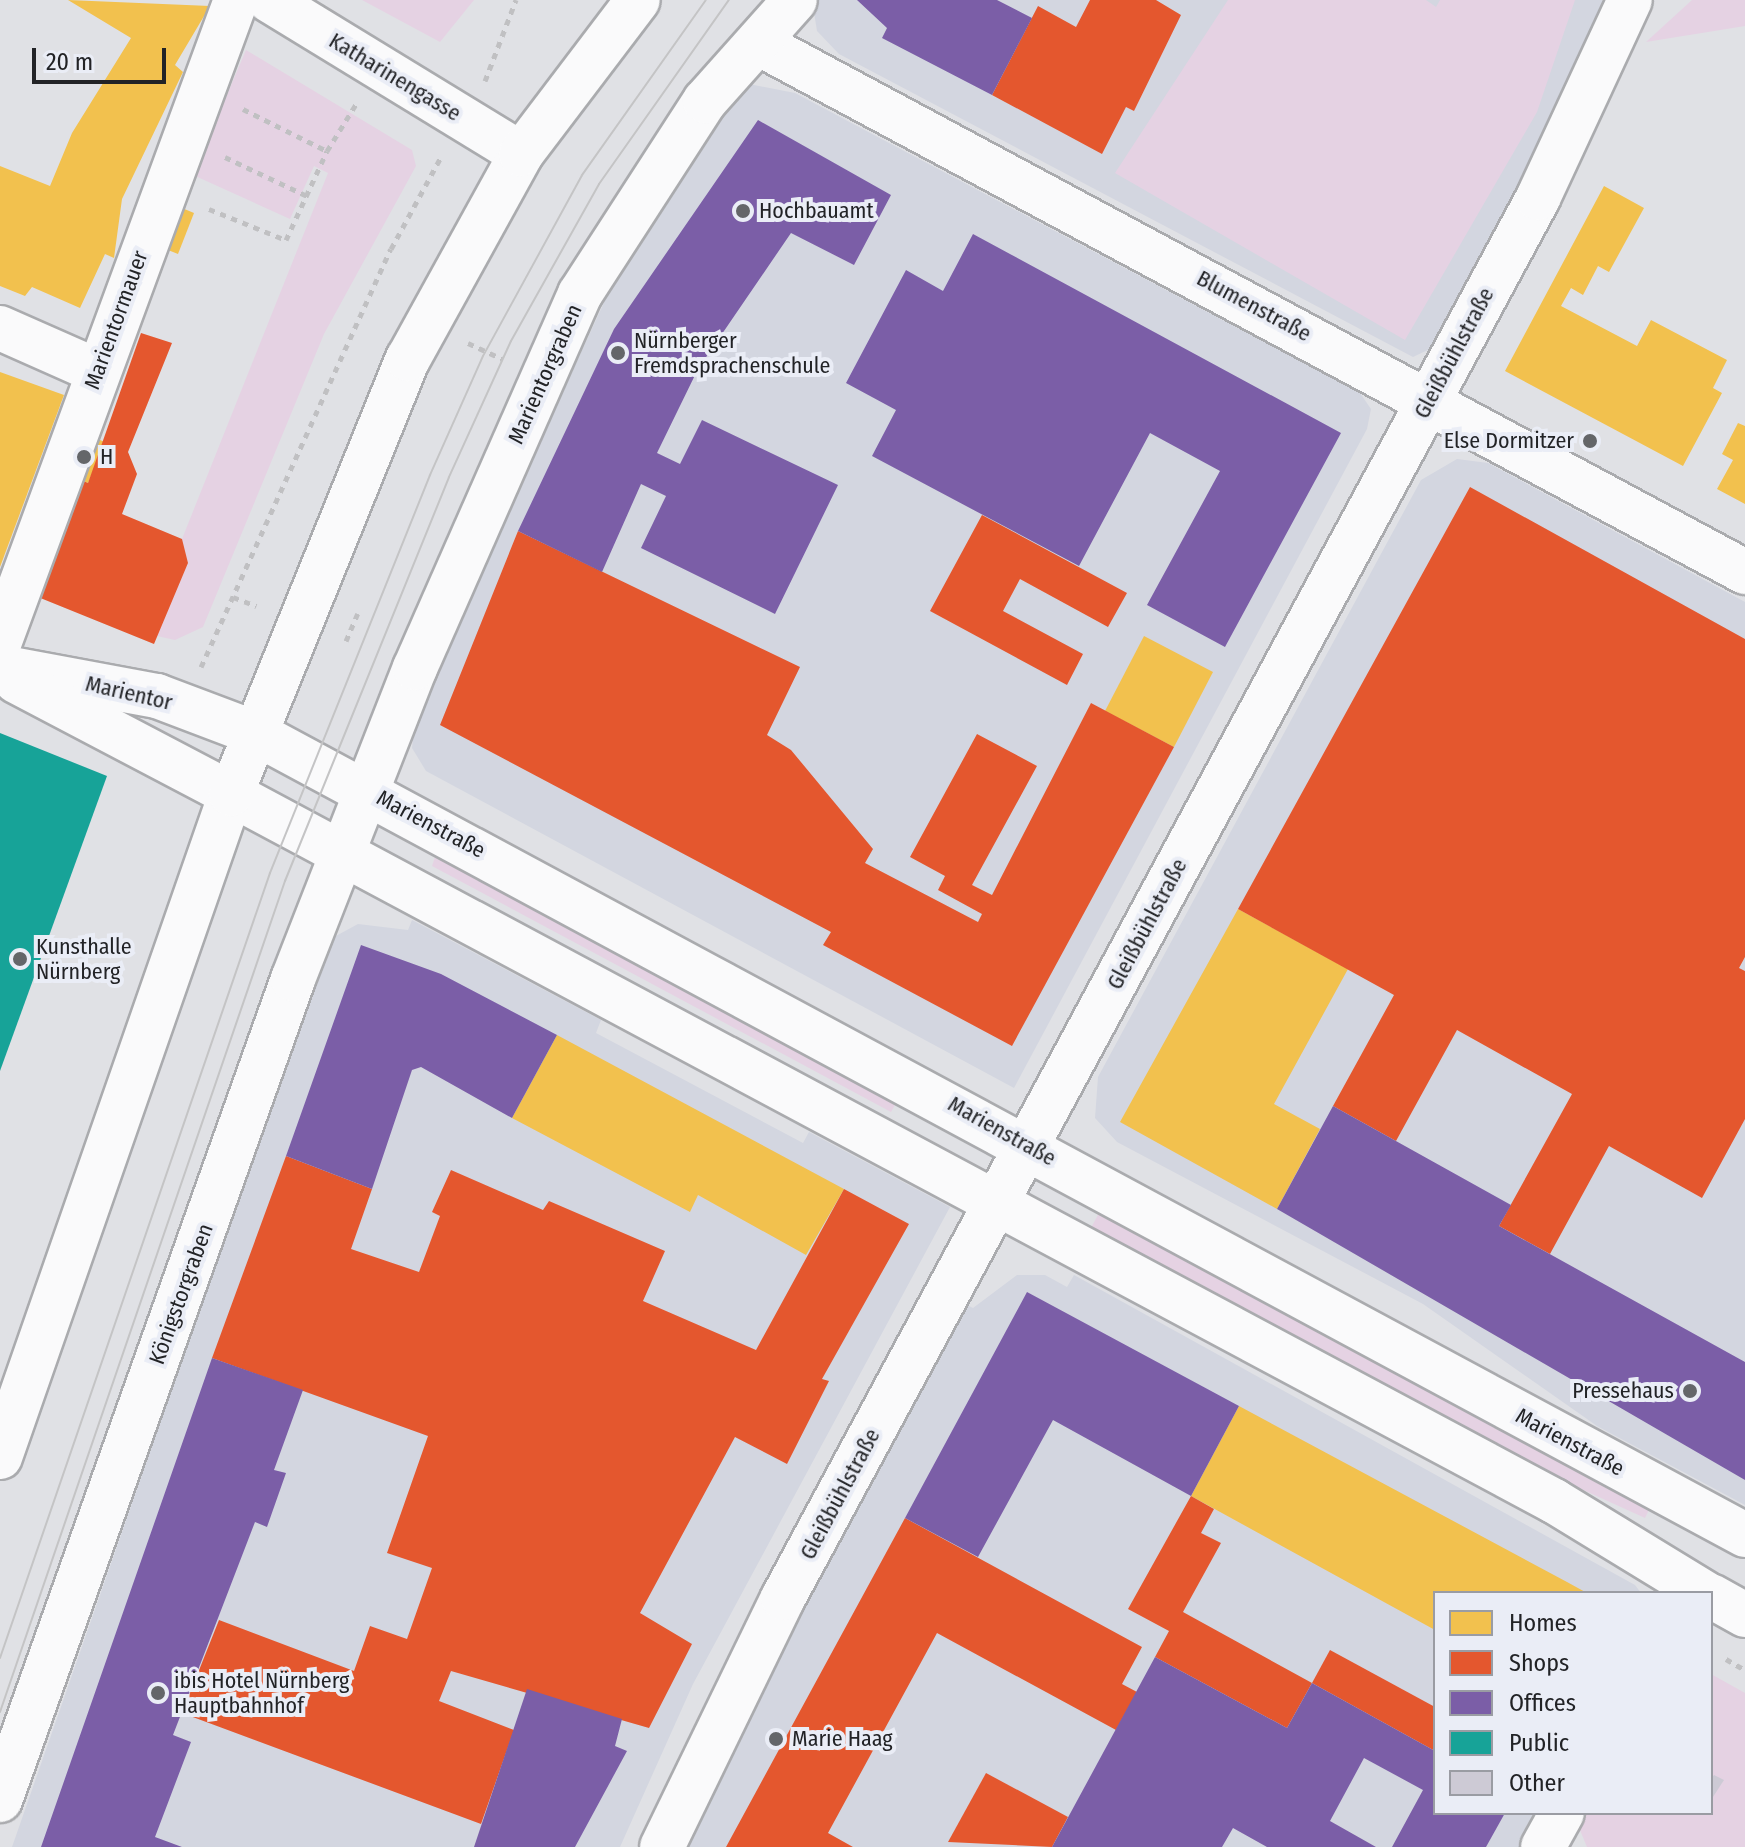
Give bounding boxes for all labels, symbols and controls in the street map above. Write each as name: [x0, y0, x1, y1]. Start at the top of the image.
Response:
street label: Katharinengasse: [324, 27, 466, 127]
scale bar: [36, 32, 170, 82]
text: 20 m: [46, 48, 93, 76]
place label: Hochbauamt: [759, 198, 874, 224]
marker: Hochbauamt: [734, 202, 752, 220]
street label: Marientormauer: [79, 247, 153, 393]
street label: Blumenstraße: [1192, 265, 1316, 347]
street label: Gleißbühlstraße: [1409, 283, 1499, 423]
street label: Marientorgraben: [502, 300, 588, 448]
place label: Nürnberger Fremdsprachenschule: [634, 327, 830, 378]
marker: Nürnberger Fremdsprachenschule: [609, 344, 627, 362]
place label: Else Dormitzer: [1444, 428, 1574, 454]
marker: Else Dormitzer: [1581, 432, 1599, 450]
place label: H: [100, 444, 113, 470]
marker: H: [75, 448, 93, 466]
street label: Marientor: [83, 670, 175, 716]
street label: Marienstraße: [372, 784, 490, 864]
street label: Gleißbühlstraße: [1102, 854, 1192, 994]
place label: Kunsthalle Nürnberg: [36, 933, 132, 984]
marker: Kunsthalle Nürnberg: [11, 950, 29, 968]
street label: Marienstraße: [944, 1091, 1060, 1171]
street label: Königstorgraben: [143, 1220, 219, 1368]
place label: Pressehaus: [1572, 1378, 1674, 1404]
marker: Pressehaus: [1681, 1382, 1699, 1400]
street label: Marienstraße: [1511, 1402, 1629, 1482]
street label: Gleißbühlstraße: [795, 1424, 885, 1564]
legend: [1433, 1591, 1713, 1815]
text: Homes: [1509, 1609, 1577, 1637]
text: Shops: [1509, 1649, 1569, 1677]
place label: ibis Hotel Nürnberg Hauptbahnhof: [174, 1667, 349, 1718]
marker: ibis Hotel Nürnberg Hauptbahnhof: [149, 1684, 167, 1702]
text: Offices: [1509, 1689, 1576, 1717]
place label: Marie Haag: [792, 1726, 893, 1752]
text: Public: [1509, 1729, 1569, 1757]
marker: Marie Haag: [767, 1730, 785, 1748]
text: Other: [1509, 1769, 1565, 1797]

